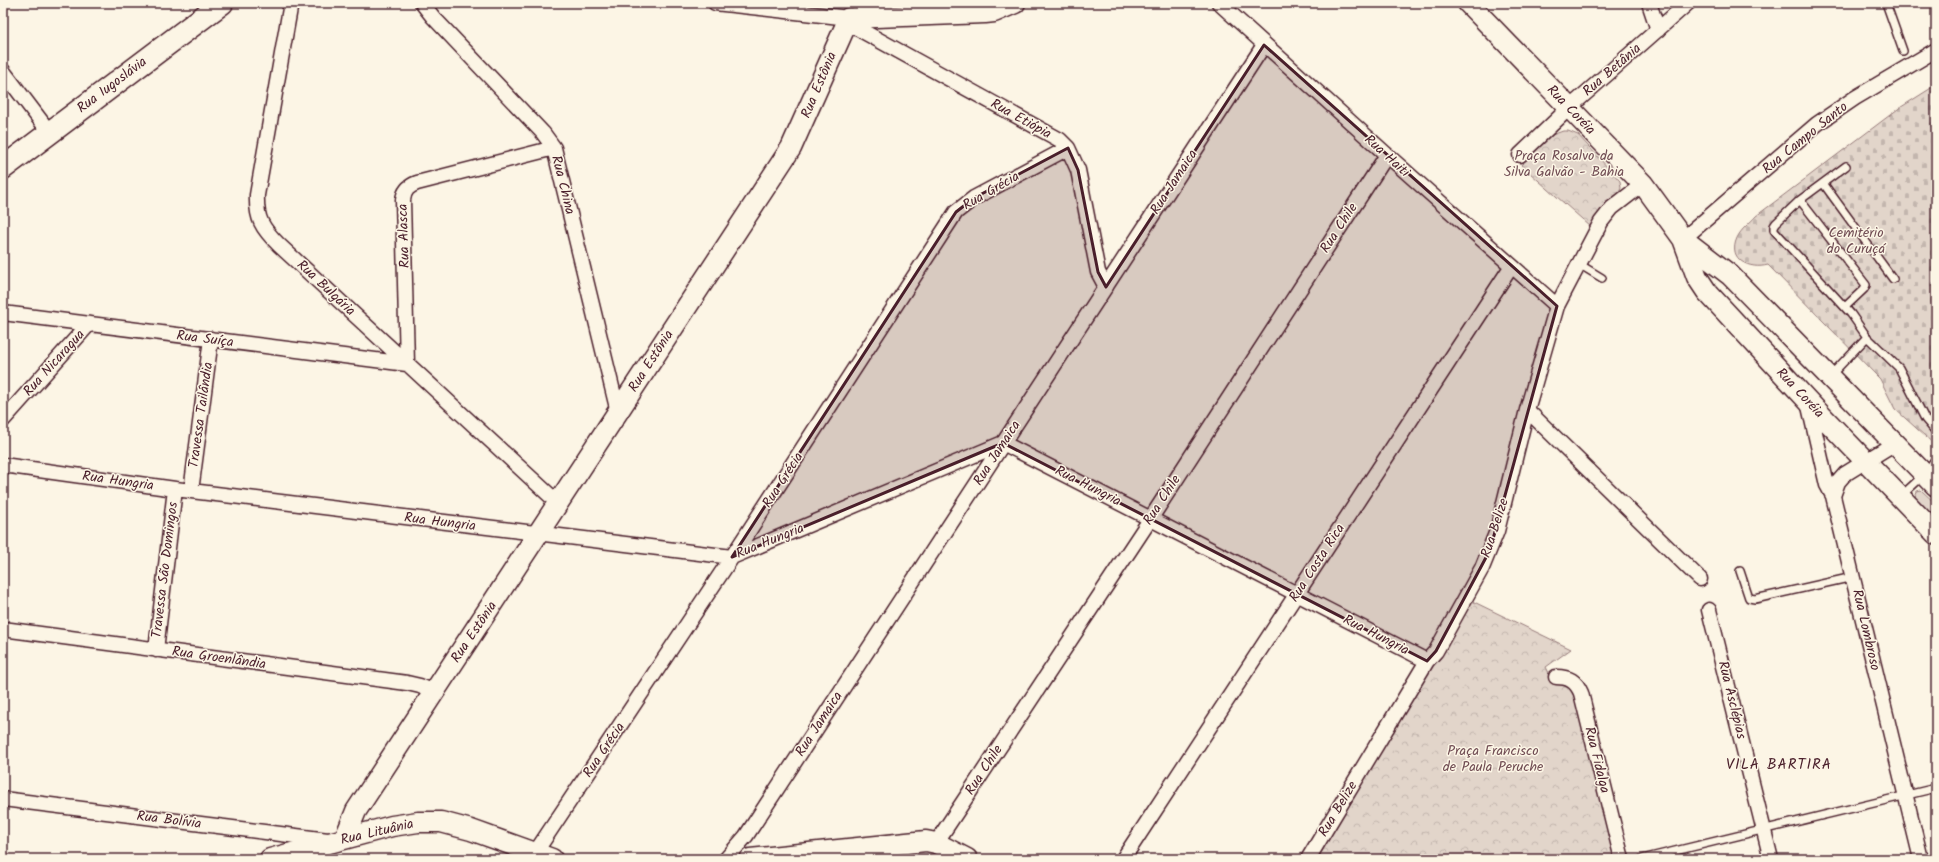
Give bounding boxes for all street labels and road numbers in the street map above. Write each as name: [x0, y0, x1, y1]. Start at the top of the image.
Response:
street label: Rua Betânia: [1578, 38, 1646, 102]
street label: Rua Estônia: [795, 48, 843, 122]
street label: Rua Iugoslávia: [72, 51, 152, 119]
street label: Rua Coréia: [1541, 80, 1601, 140]
street label: Rua Etiópia: [986, 93, 1056, 145]
street label: Rua Campo Santo: [1757, 96, 1853, 180]
street label: Rua Haiti: [1359, 129, 1415, 183]
street label: Rua Jamaica: [1145, 145, 1203, 219]
street label: Rua China: [545, 153, 581, 217]
street label: Rua Grécia: [958, 166, 1024, 216]
street label: Rua Chile: [1315, 198, 1364, 257]
street label: Rua Alasca: [392, 203, 416, 269]
street label: Rua Bulgária: [291, 255, 361, 321]
street label: Rua Nicaragua: [18, 324, 90, 402]
street label: Rua Suíça: [175, 325, 235, 353]
street label: Rua Estônia: [623, 326, 679, 396]
street label: Travessa Tailândia: [183, 361, 219, 469]
street label: Rua Coréia: [1771, 363, 1829, 423]
street label: Rua Jamaica: [968, 416, 1026, 490]
street label: Rua Grécia: [757, 448, 809, 512]
street label: Rua Hungria: [1051, 460, 1125, 512]
street label: Rua Hungria: [81, 465, 155, 497]
street label: Rua Chile: [1138, 470, 1187, 529]
street label: Rua Belize: [1475, 495, 1515, 561]
street label: Travessa São Domingos: [146, 501, 184, 639]
street label: Rua Hungria: [403, 507, 477, 537]
street label: Rua Hungria: [733, 517, 807, 565]
street label: Rua Costa Rica: [1283, 519, 1351, 607]
street label: Rua Lombroso: [1846, 587, 1886, 673]
street label: Rua Estônia: [445, 597, 503, 667]
street label: Rua Hungria: [1339, 609, 1413, 661]
street label: Rua Groenlândia: [171, 641, 267, 675]
street label: Rua Asclépias: [1712, 659, 1752, 741]
street label: Rua Jamaica: [790, 687, 848, 761]
street label: Rua Grécia: [577, 718, 631, 782]
street label: Rua Fidalga: [1578, 724, 1616, 796]
street label: Rua Chile: [960, 740, 1009, 799]
street label: Rua Belize: [1313, 776, 1364, 841]
street label: Rua Bolívia: [135, 805, 203, 835]
street label: Rua Lituânia: [338, 813, 416, 851]

